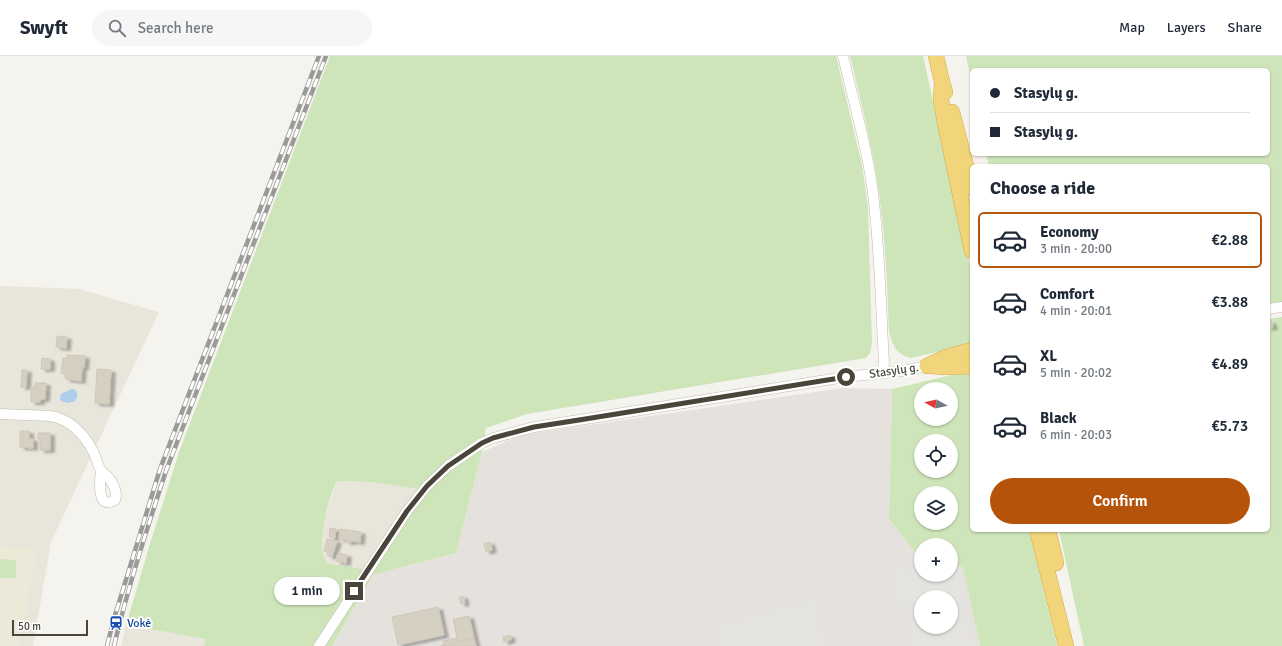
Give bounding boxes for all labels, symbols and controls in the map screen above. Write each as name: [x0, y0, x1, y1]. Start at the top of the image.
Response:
search box: [92, 10, 372, 46]
text: Swyft: [20, 16, 68, 40]
icon: search: [106, 17, 128, 39]
text: Search here: [138, 19, 213, 37]
text: Map: [1119, 19, 1145, 36]
text: Layers: [1167, 19, 1206, 36]
text: Share: [1228, 19, 1262, 36]
text: Stasylų g.: [1014, 84, 1078, 102]
text: Stasylų g.: [1014, 123, 1078, 141]
text: Choose a ride: [990, 177, 1095, 199]
icon: car: [992, 222, 1028, 258]
text: Economy: [1040, 223, 1099, 241]
text: €2.88: [1211, 231, 1248, 249]
text: 3 min · 20:00: [1040, 241, 1112, 257]
icon: car: [992, 284, 1028, 320]
text: Comfort: [1040, 285, 1094, 303]
text: €3.88: [1211, 293, 1248, 311]
text: 4 min · 20:01: [1040, 303, 1112, 319]
icon: car: [992, 346, 1028, 382]
text: XL: [1040, 347, 1057, 365]
text: €4.89: [1211, 355, 1248, 373]
street label: Stasylų g.: [868, 360, 920, 382]
text: 5 min · 20:02: [1040, 365, 1112, 381]
route start: [837, 368, 855, 386]
north arrow: [914, 382, 958, 426]
map controls: [914, 382, 958, 634]
icon: car: [992, 408, 1028, 444]
text: Black: [1040, 409, 1077, 427]
text: €5.73: [1211, 417, 1248, 435]
text: 6 min · 20:03: [1040, 427, 1112, 443]
button: locate: [914, 434, 958, 478]
button: Confirm: [990, 478, 1250, 524]
button: layers: [914, 486, 958, 530]
button: +: [914, 538, 958, 582]
callout: 1 min: [274, 577, 340, 605]
route end: [345, 582, 363, 600]
text: 1 min: [291, 583, 323, 599]
button: −: [914, 590, 958, 634]
station icon: Vokė: [108, 615, 124, 631]
place label: Vokė: [127, 616, 151, 631]
scale bar: [12, 618, 88, 637]
text: 50 m: [18, 620, 41, 633]

